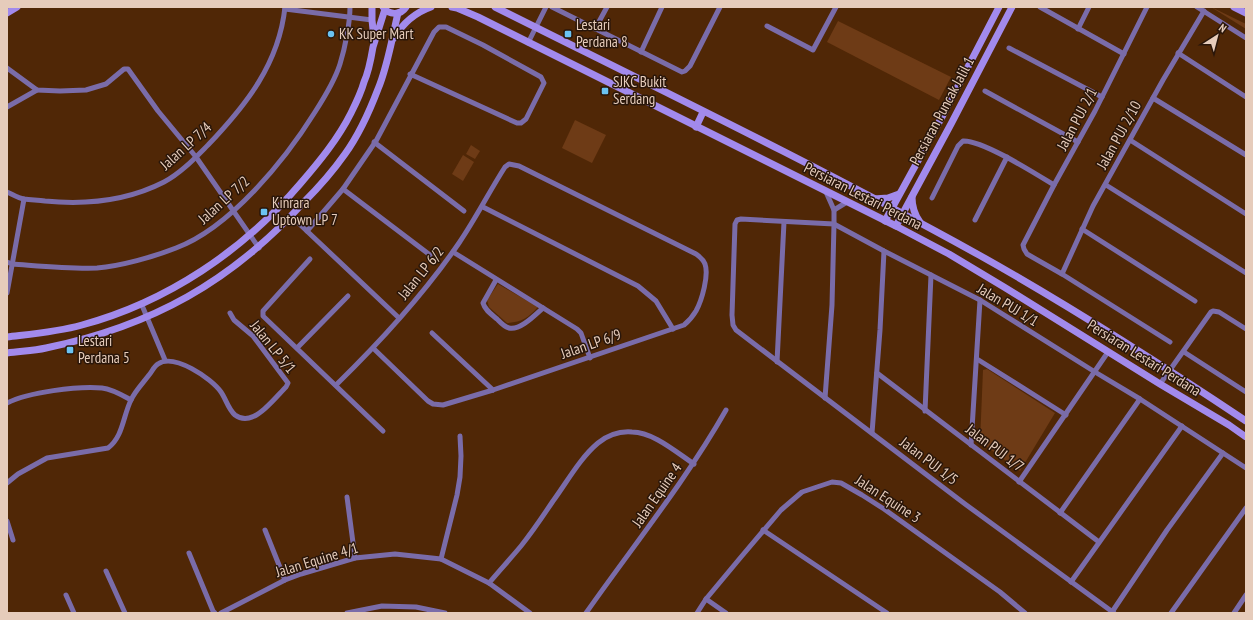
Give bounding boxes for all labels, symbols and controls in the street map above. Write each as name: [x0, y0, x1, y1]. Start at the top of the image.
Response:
place label: Lestari Perdana 8: [576, 15, 628, 51]
north arrow: [1197, 16, 1237, 56]
text: N: [1216, 20, 1229, 35]
place label: KK Super Mart: [339, 24, 414, 43]
marker: KK Super Mart: [326, 29, 336, 39]
marker: Lestari Perdana 8: [563, 29, 573, 39]
street label: Persiaran Puncak Jalil 1: [905, 53, 978, 168]
place label: SJKC Bukit Serdang: [613, 72, 666, 108]
street label: Jalan PUJ 2/1: [1052, 84, 1101, 154]
marker: SJKC Bukit Serdang: [600, 86, 610, 96]
street label: Jalan PUJ 2/10: [1092, 97, 1145, 173]
street label: Jalan LP 7/4: [155, 117, 215, 174]
street label: Persiaran Lestari Perdana: [801, 158, 925, 234]
street label: Jalan LP 7/2: [193, 172, 253, 228]
place label: Kinrara Uptown LP 7: [272, 193, 338, 229]
marker: Kinrara Uptown LP 7: [259, 207, 269, 217]
street label: Jalan LP 6/2: [393, 242, 448, 304]
street label: Jalan PUJ 1/1: [973, 278, 1042, 330]
street label: Persiaran Lestari Perdana: [1084, 315, 1204, 400]
street label: Jalan LP 5/1: [246, 316, 300, 377]
street label: Jalan LP 6/9: [557, 324, 623, 363]
place label: Lestari Perdana 5: [78, 331, 130, 367]
marker: Lestari Perdana 5: [65, 345, 75, 355]
street label: Jalan PUJ 1/7: [962, 419, 1028, 476]
street label: Jalan PUJ 1/5: [896, 432, 962, 489]
street label: Jalan Equine 4: [627, 459, 686, 531]
street label: Jalan Equine 3: [851, 470, 925, 527]
street label: Jalan Equine 4/1: [272, 538, 360, 581]

